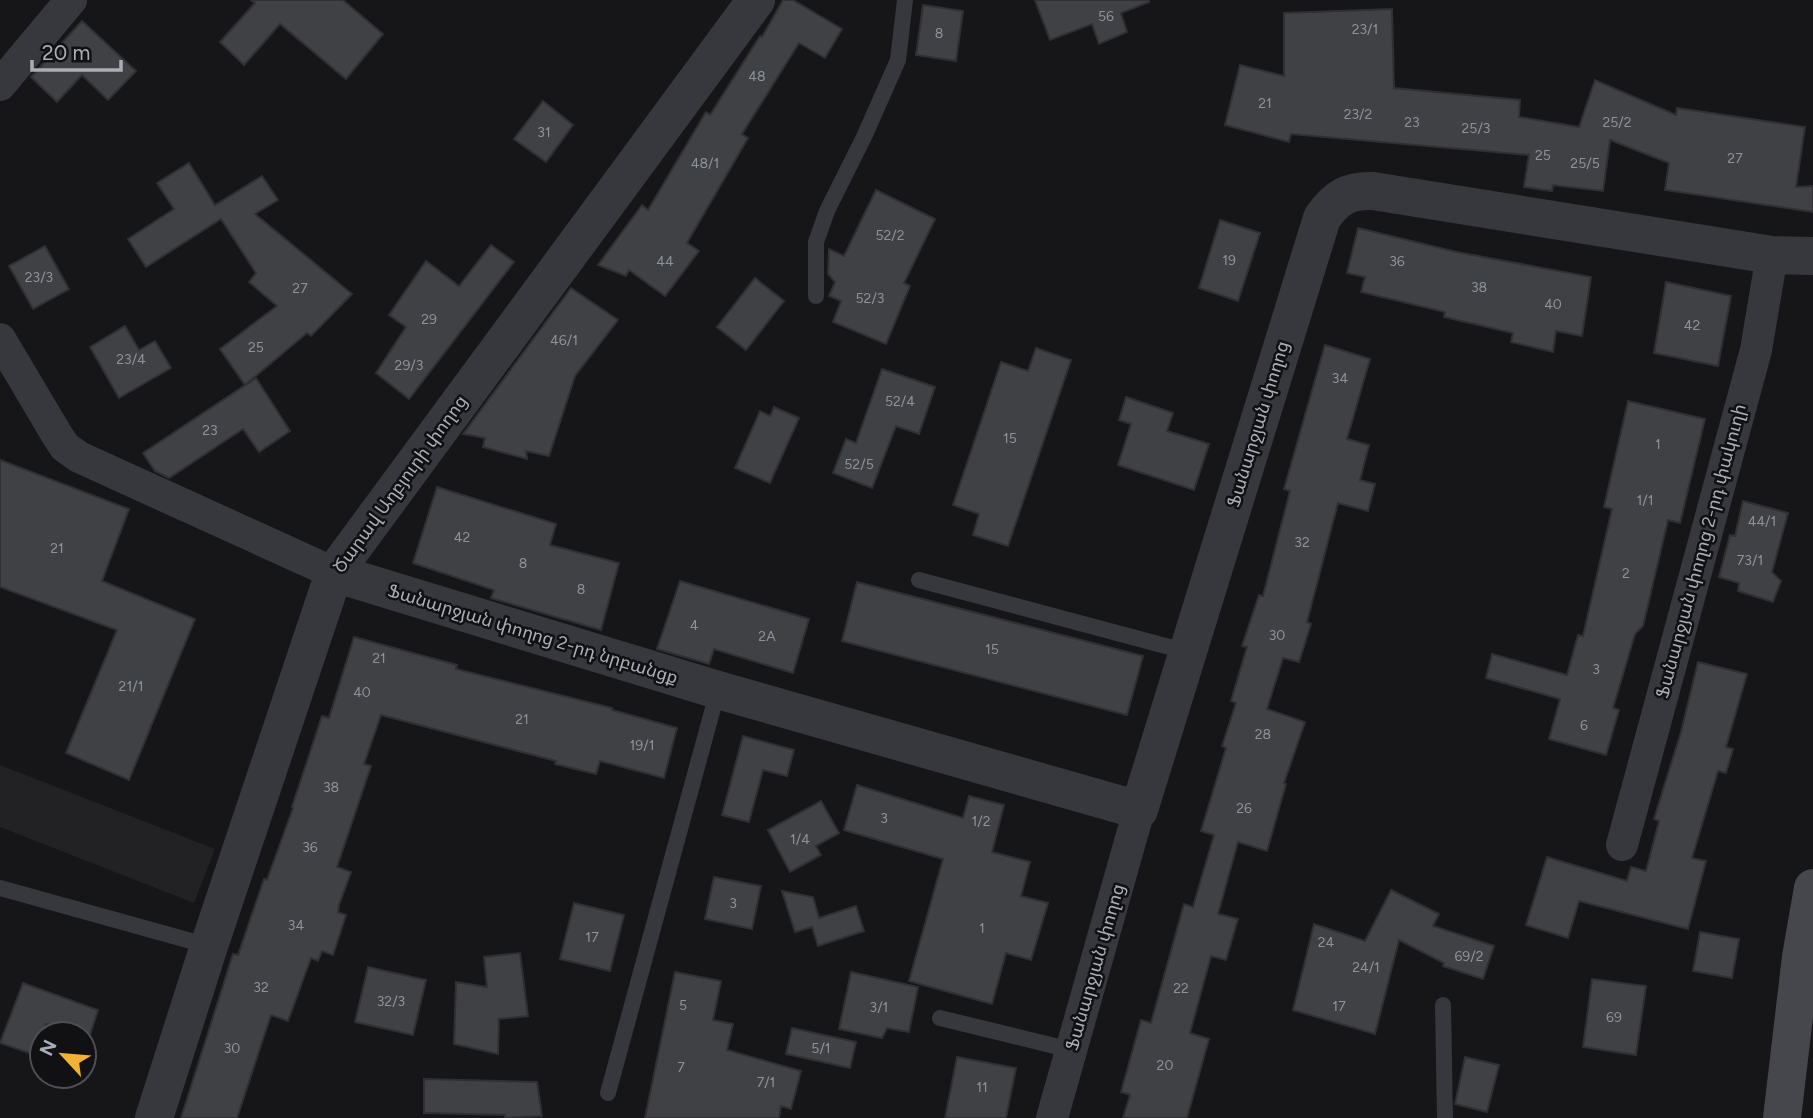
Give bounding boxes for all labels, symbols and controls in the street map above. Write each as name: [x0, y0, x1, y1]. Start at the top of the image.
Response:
house number: 56: [1098, 8, 1114, 25]
house number: 23/1: [1352, 21, 1378, 38]
house number: 8: [935, 25, 943, 42]
scale bar: [32, 28, 121, 72]
text: 20 m: [42, 40, 90, 65]
house number: 48: [748, 68, 766, 85]
house number: 21: [1258, 95, 1272, 112]
house number: 23/2: [1344, 106, 1372, 123]
house number: 23: [1404, 114, 1420, 131]
house number: 25/2: [1602, 114, 1632, 131]
house number: 25/3: [1462, 120, 1490, 137]
house number: 31: [537, 124, 551, 141]
house number: 25: [1535, 147, 1551, 164]
house number: 27: [1727, 150, 1743, 167]
house number: 48/1: [691, 155, 719, 172]
house number: 25/5: [1570, 155, 1600, 172]
house number: 52/2: [875, 227, 905, 244]
house number: 19: [1222, 252, 1236, 269]
house number: 44: [656, 253, 674, 270]
house number: 36: [1389, 253, 1405, 270]
house number: 23/3: [25, 269, 53, 286]
house number: 38: [1471, 279, 1487, 296]
house number: 27: [292, 280, 308, 297]
house number: 52/3: [856, 290, 884, 307]
house number: 40: [1544, 296, 1562, 313]
house number: 29: [421, 311, 437, 328]
house number: 42: [1684, 317, 1700, 334]
house number: 46/1: [550, 332, 578, 349]
street label: Ֆանարջյան փողոց: [1222, 338, 1294, 510]
house number: 25: [248, 339, 264, 356]
house number: 23/4: [116, 351, 146, 368]
house number: 29/3: [395, 357, 423, 374]
house number: 34: [1332, 370, 1348, 387]
street label: Ծարավ Աղբյուրի փողոց: [328, 391, 472, 577]
house number: 52/4: [885, 393, 915, 410]
street label: Ֆանարջյան փողոց 2-րդ փակուղի: [1651, 402, 1751, 700]
house number: 23: [202, 422, 218, 439]
house number: 15: [1003, 430, 1017, 447]
house number: 1: [1655, 436, 1661, 453]
house number: 52/5: [844, 456, 874, 473]
house number: 1/1: [1636, 492, 1654, 509]
house number: 44/1: [1748, 513, 1776, 530]
house number: 42: [454, 529, 470, 546]
house number: 32: [1294, 534, 1310, 551]
house number: 21: [50, 540, 64, 557]
house number: 73/1: [1737, 552, 1763, 569]
house number: 8: [519, 555, 527, 572]
house number: 2: [1622, 565, 1630, 582]
street label: Ֆանարջյան փողոց 2-րդ նրբանցք: [385, 579, 681, 689]
house number: 8: [577, 581, 585, 598]
house number: 4: [690, 617, 699, 634]
house number: 30: [1269, 627, 1285, 644]
house number: 2A: [758, 628, 776, 645]
house number: 15: [985, 641, 999, 658]
house number: 21: [372, 650, 386, 667]
house number: 3: [1592, 661, 1600, 678]
house number: 21/1: [119, 678, 143, 695]
house number: 40: [353, 684, 371, 701]
house number: 21: [515, 711, 529, 728]
house number: 6: [1580, 717, 1588, 734]
house number: 28: [1255, 726, 1271, 743]
house number: 19/1: [630, 737, 654, 754]
house number: 38: [323, 779, 339, 796]
house number: 26: [1236, 800, 1252, 817]
house number: 3: [880, 810, 888, 827]
house number: 1/2: [971, 813, 991, 830]
house number: 1/4: [790, 831, 810, 848]
house number: 36: [302, 839, 318, 856]
street label: Ֆանարջյան փողոց: [1061, 881, 1129, 1053]
house number: 3: [729, 895, 737, 912]
house number: 34: [288, 917, 304, 934]
house number: 1: [979, 920, 985, 937]
house number: 17: [585, 929, 599, 946]
house number: 24: [1318, 934, 1335, 951]
house number: 69/2: [1454, 948, 1484, 965]
house number: 24/1: [1352, 959, 1380, 976]
house number: 32: [253, 979, 269, 996]
house number: 22: [1173, 980, 1189, 997]
house number: 32/3: [377, 993, 405, 1010]
house number: 5: [679, 997, 687, 1014]
house number: 17: [1332, 998, 1346, 1015]
house number: 3/1: [870, 999, 888, 1016]
house number: 69: [1606, 1009, 1622, 1026]
north arrow: [28, 1020, 98, 1090]
text: N: [35, 1036, 62, 1059]
house number: 30: [224, 1040, 240, 1057]
house number: 5/1: [811, 1040, 831, 1057]
house number: 20: [1157, 1057, 1173, 1074]
house number: 7: [677, 1059, 685, 1076]
house number: 7/1: [757, 1074, 775, 1091]
house number: 11: [976, 1079, 988, 1096]

